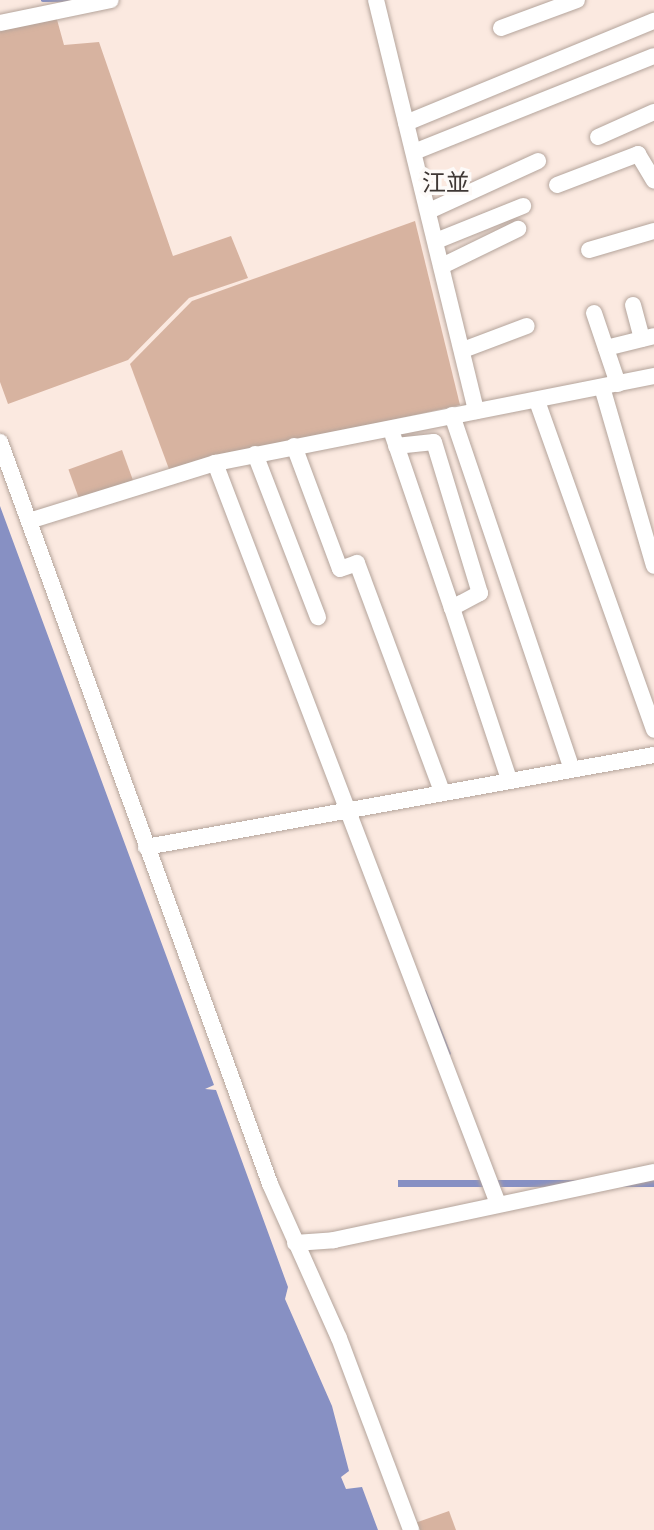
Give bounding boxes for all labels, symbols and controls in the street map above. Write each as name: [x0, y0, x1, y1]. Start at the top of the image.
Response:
district label: 江並: [422, 168, 470, 196]

